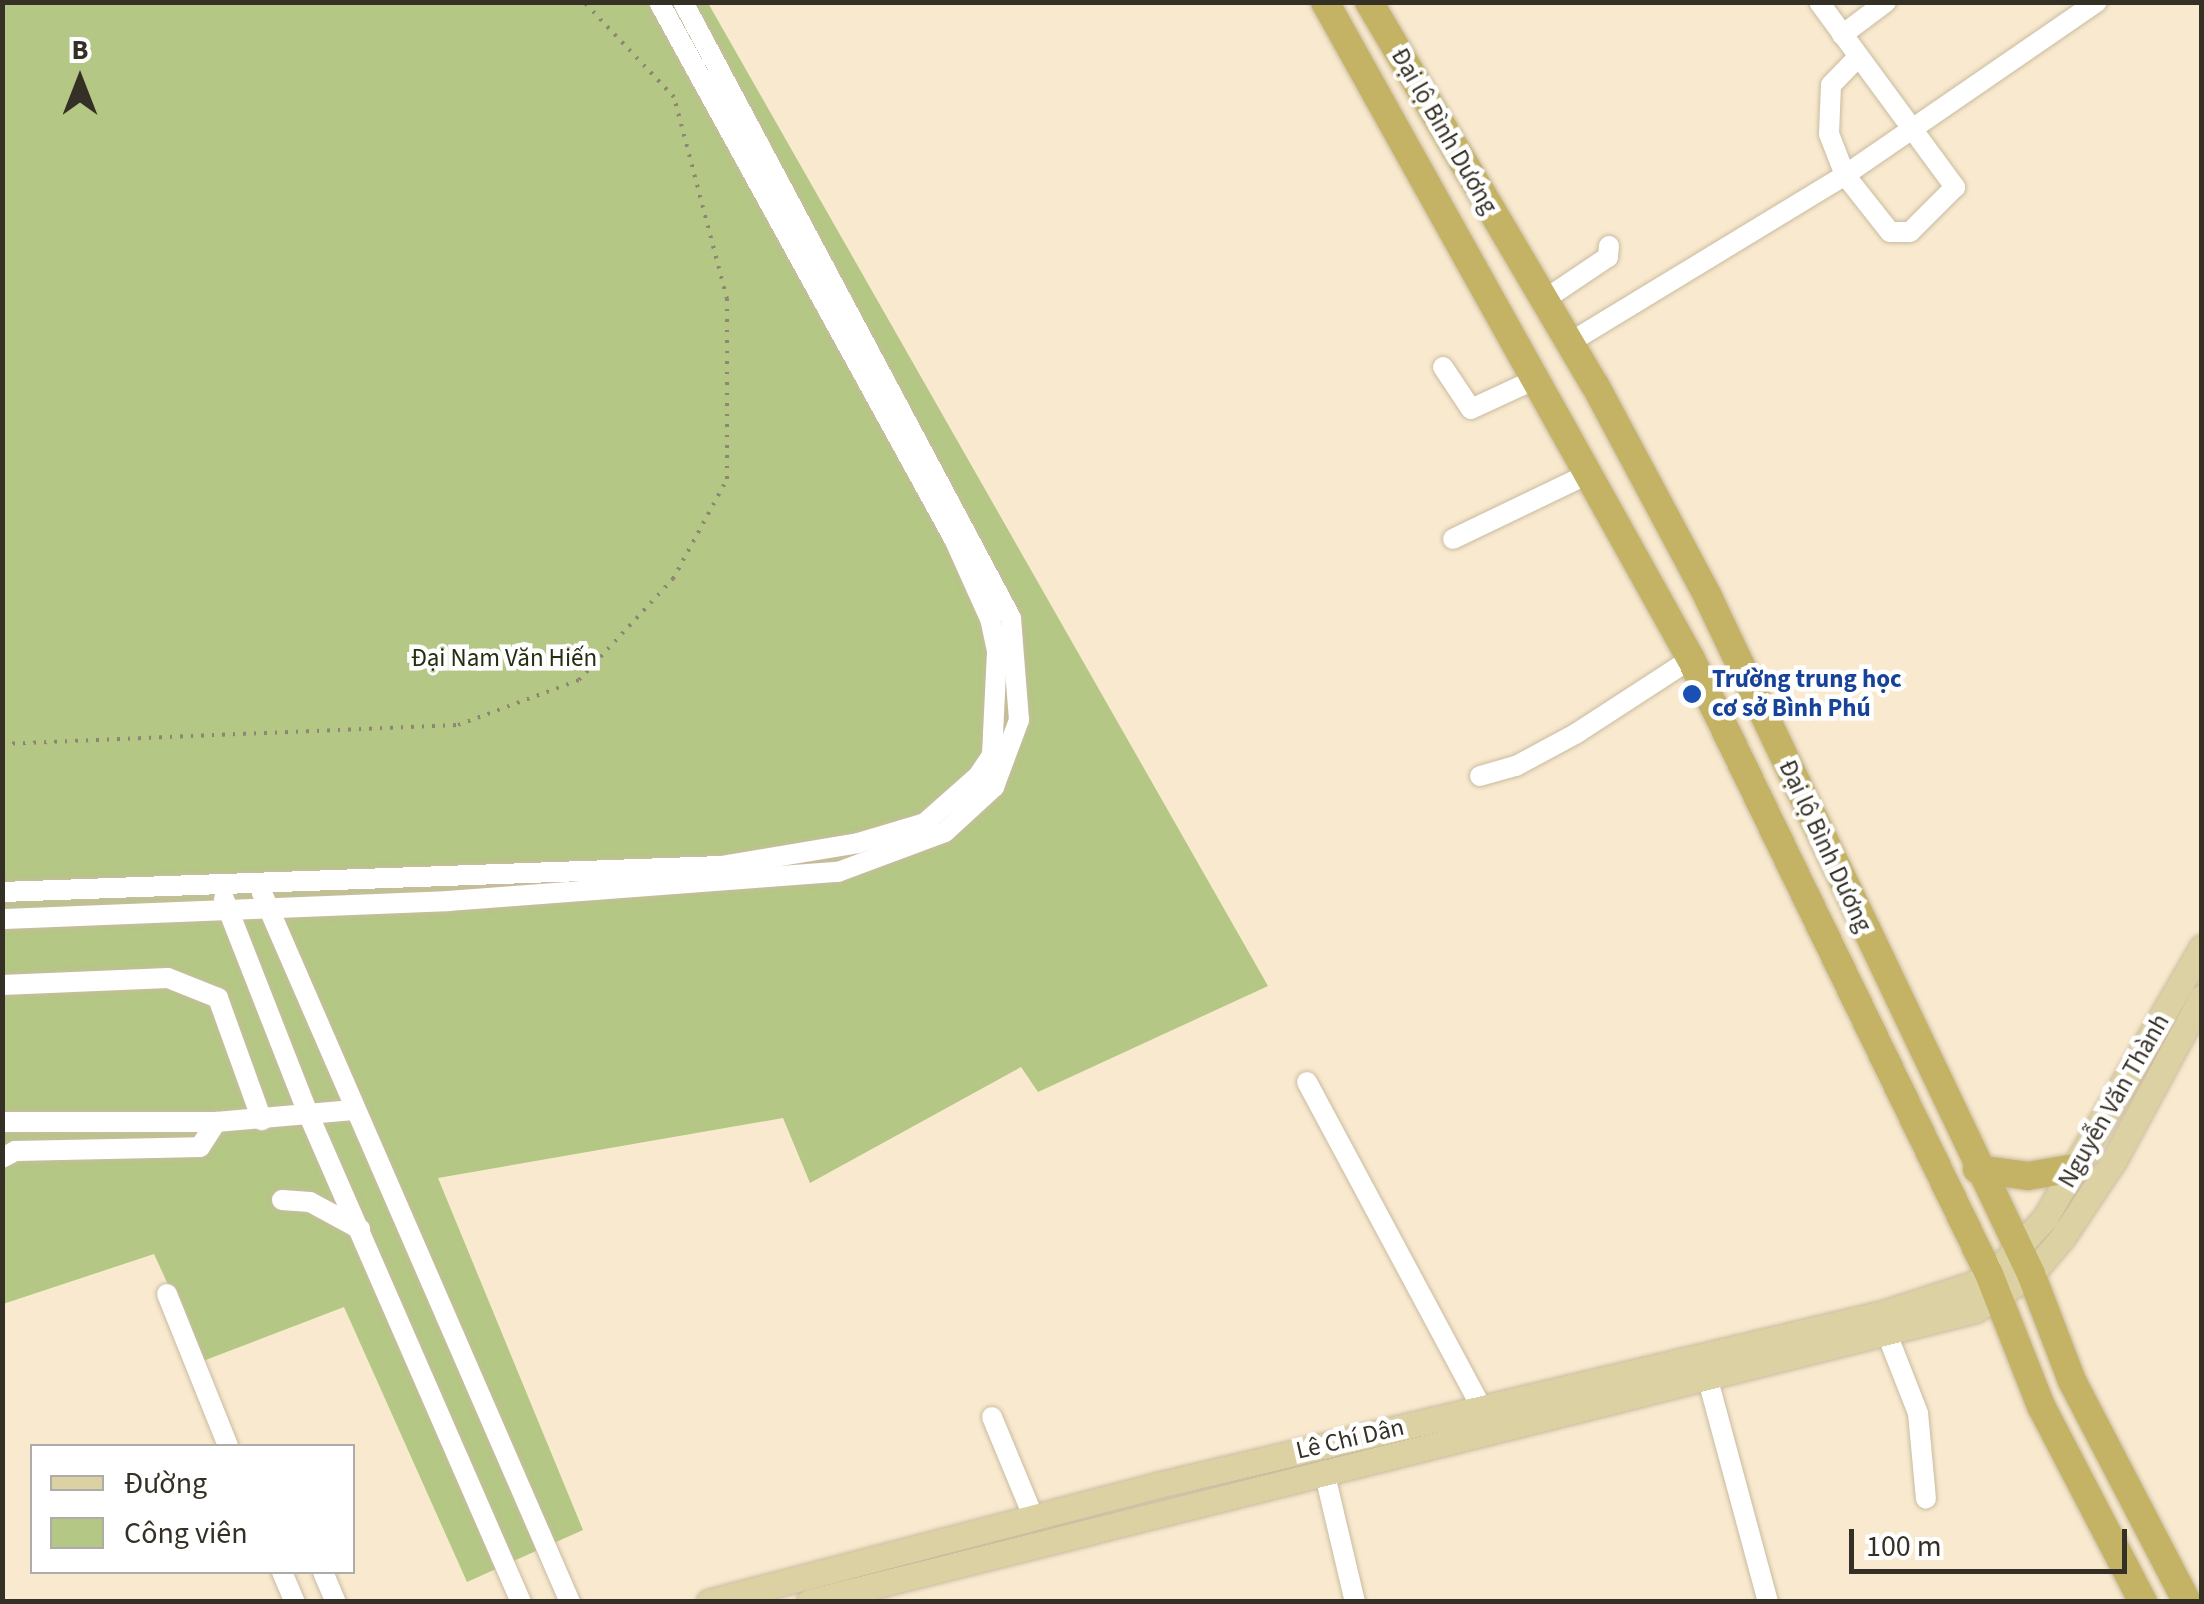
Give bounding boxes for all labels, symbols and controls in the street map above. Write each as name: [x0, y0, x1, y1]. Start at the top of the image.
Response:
north arrow: [30, 30, 130, 130]
text: B: [72, 30, 88, 70]
street label: Đại lộ Bình Dương: [1384, 43, 1504, 219]
park label: Đại Nam Văn Hiến: [411, 643, 597, 673]
place label: Trường trung học cơ sở Bình Phú: [1712, 665, 1902, 724]
marker: Trường trung học cơ sở Bình Phú: [1681, 683, 1703, 705]
street label: Đại lộ Bình Dương: [1772, 755, 1878, 937]
street label: Nguyễn Văn Thành: [2052, 1009, 2176, 1193]
street label: Lê Chí Dân: [1293, 1412, 1407, 1466]
legend: [30, 1444, 355, 1574]
text: Đường: [124, 1462, 207, 1505]
scale bar: [1854, 1509, 2132, 1571]
text: Công viên: [124, 1512, 248, 1555]
text: 100 m: [1866, 1525, 1942, 1568]

